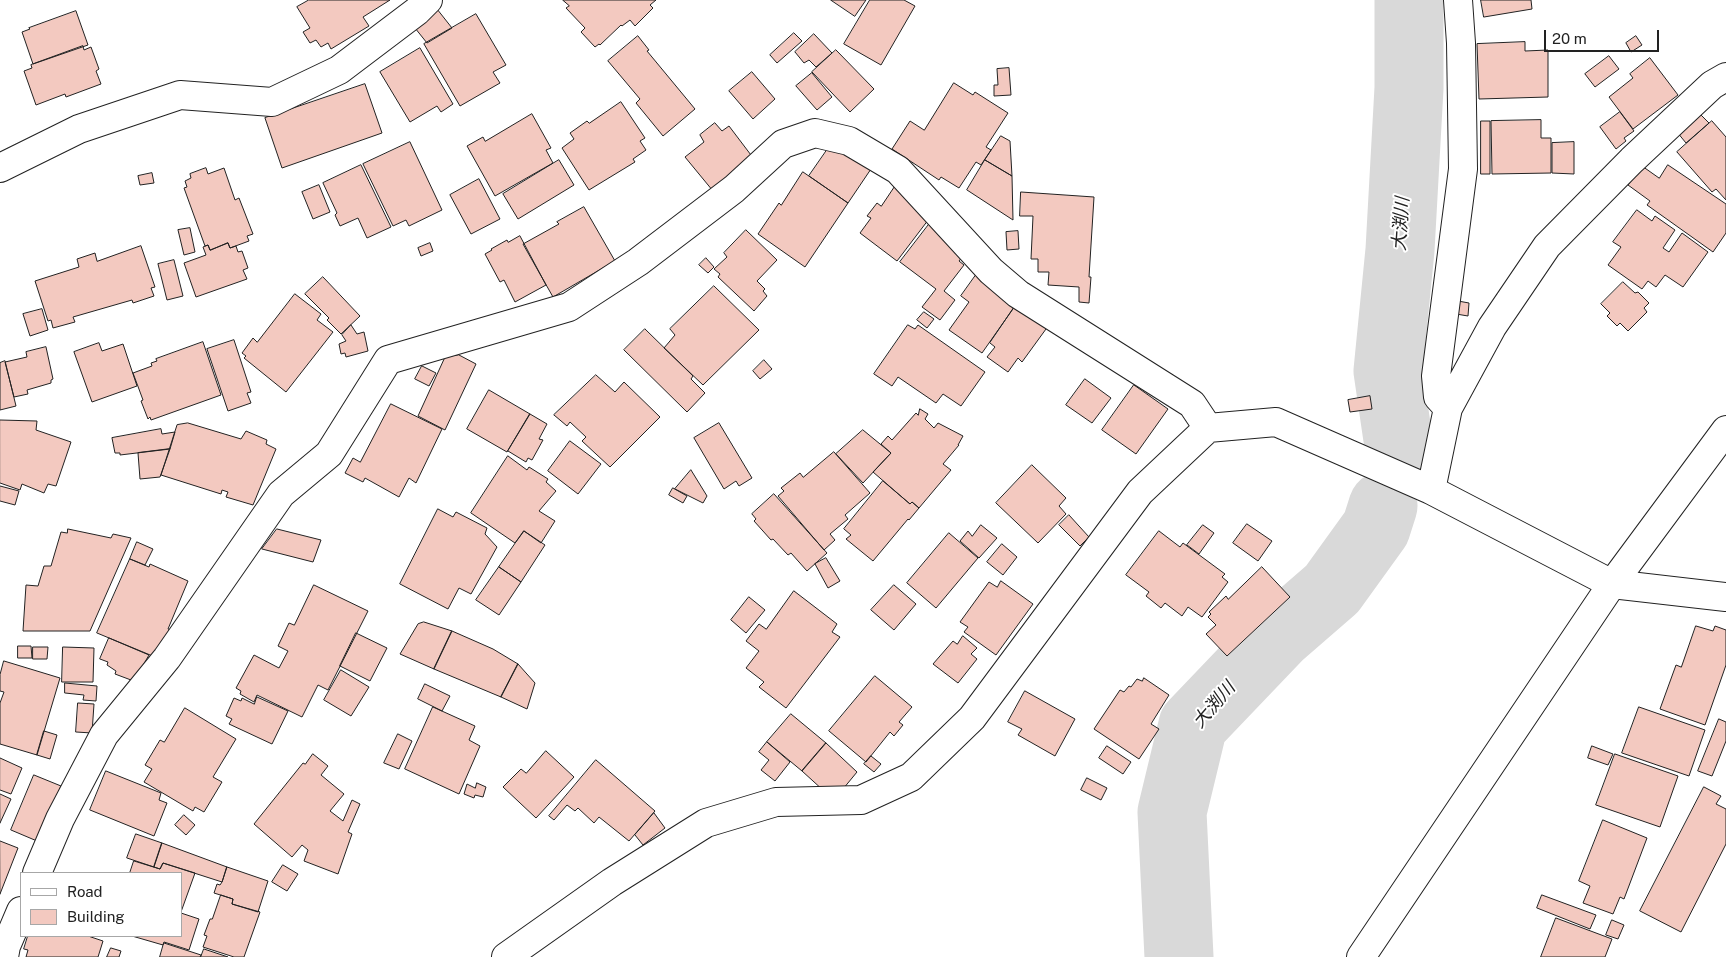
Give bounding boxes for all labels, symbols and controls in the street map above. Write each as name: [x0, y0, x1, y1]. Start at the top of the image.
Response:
scale bar: [1546, 20, 1661, 52]
text: 20 m: [1552, 30, 1587, 47]
water label: 大渕川: [1388, 196, 1414, 252]
water label: 大渕川: [1188, 678, 1240, 732]
legend: [20, 872, 182, 937]
text: Road: [67, 883, 103, 900]
text: Building: [67, 908, 125, 925]

